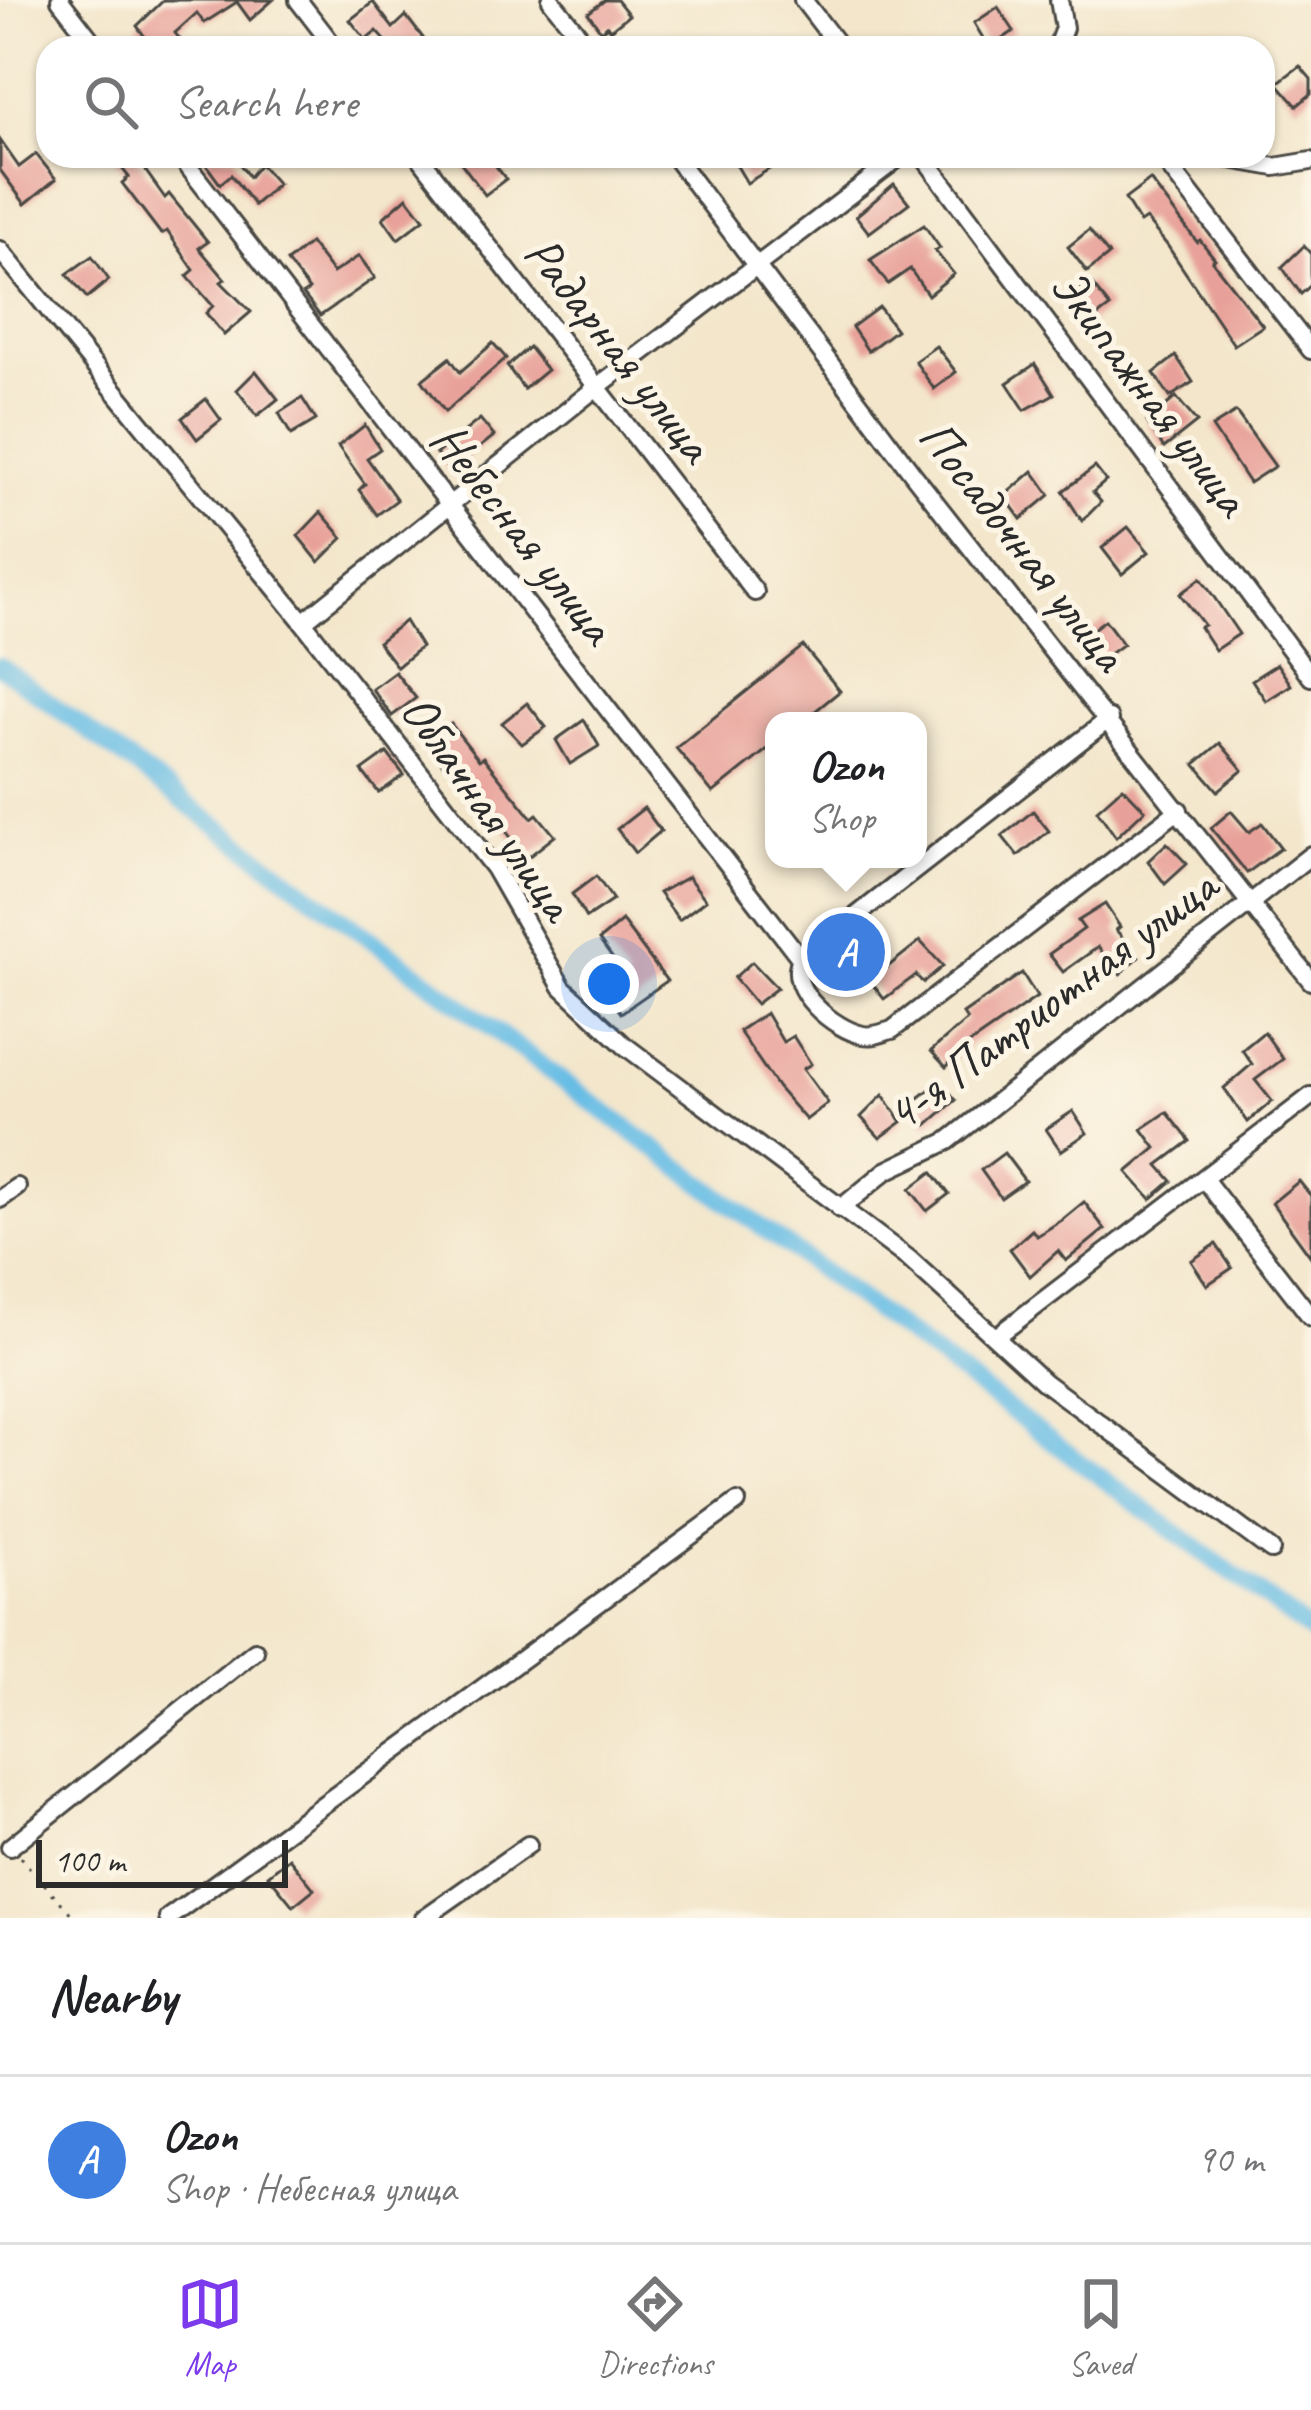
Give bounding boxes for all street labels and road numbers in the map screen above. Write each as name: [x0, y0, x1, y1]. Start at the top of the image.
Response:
street label: Радарная улица: [511, 223, 730, 478]
street label: Экипажная улица: [1036, 255, 1266, 531]
street label: Посадочная улица: [905, 406, 1144, 686]
street label: Небесная улица: [417, 409, 632, 659]
street label: Облачная улица: [387, 681, 592, 935]
street label: 4-я Патриотная улица: [872, 852, 1232, 1145]

